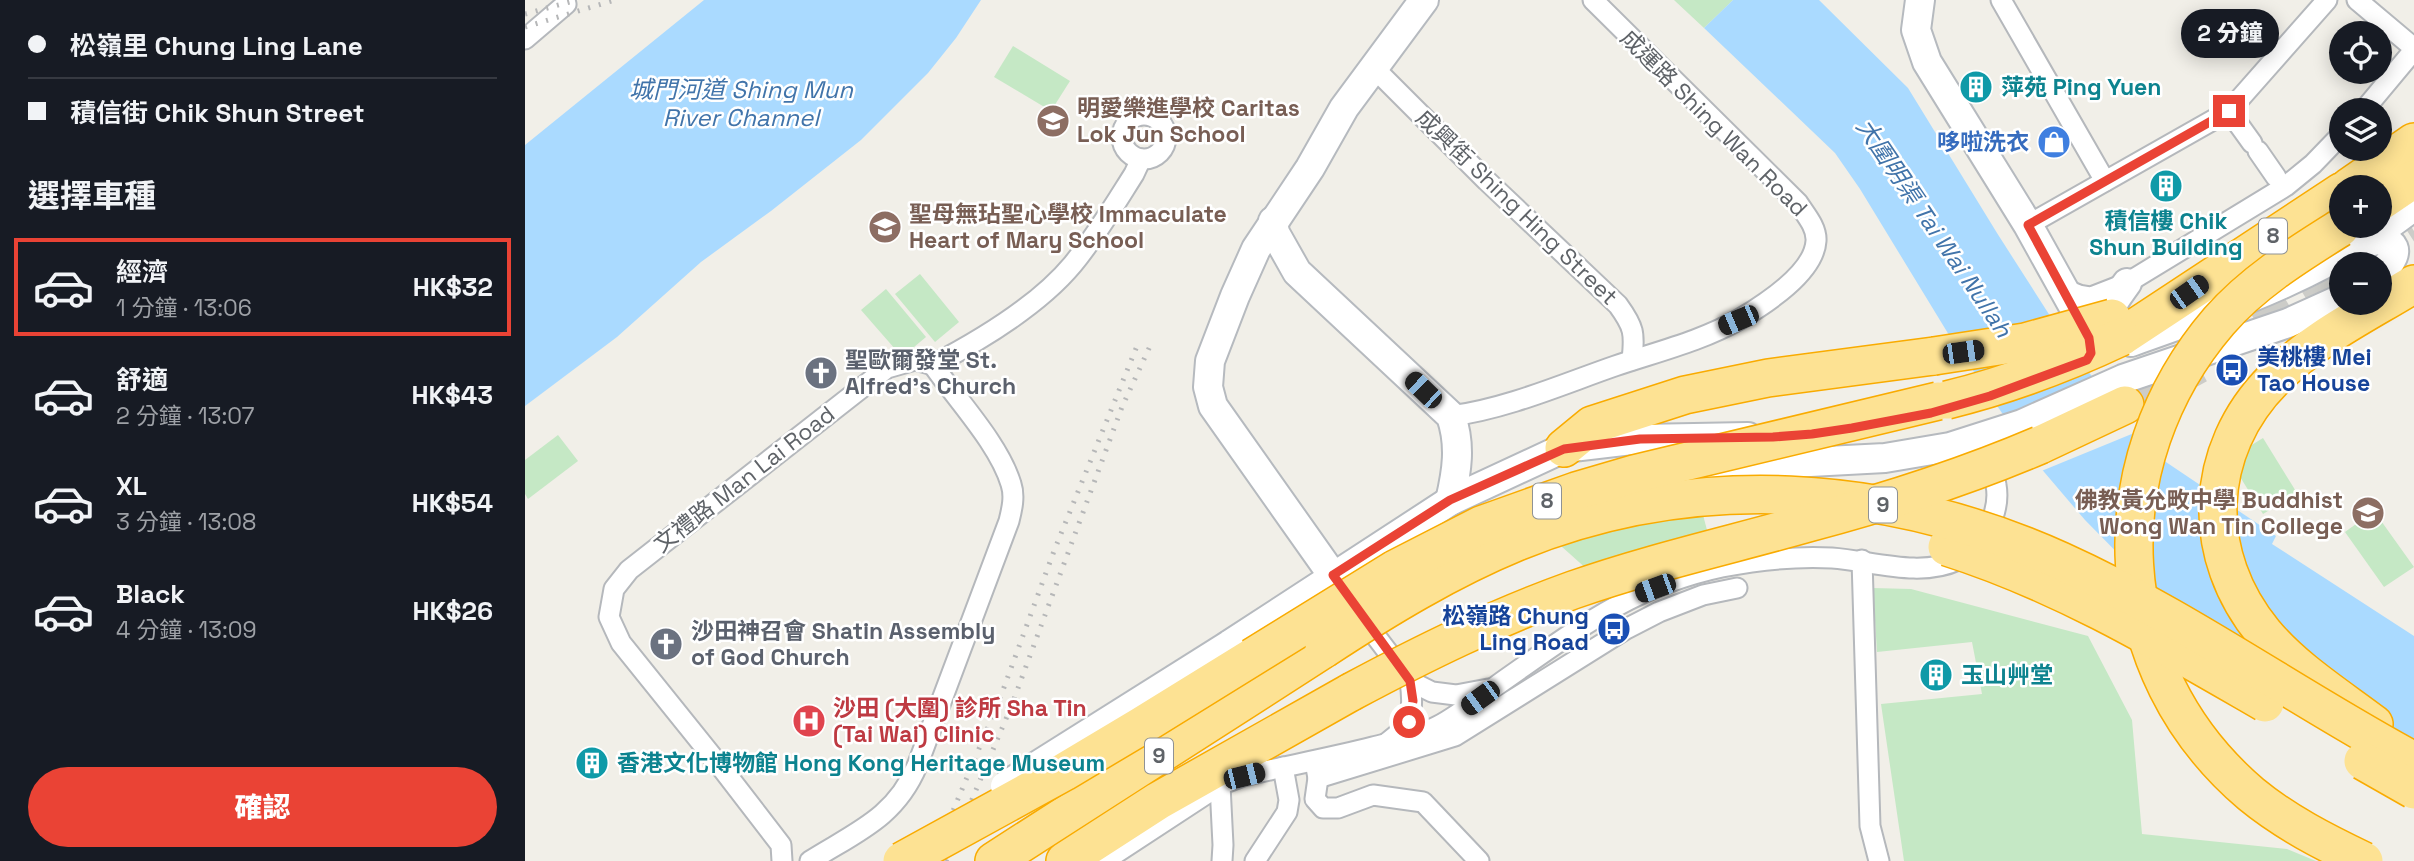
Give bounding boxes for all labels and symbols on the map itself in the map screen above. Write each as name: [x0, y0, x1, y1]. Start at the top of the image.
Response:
callout: 2 分鐘: [2180, 10, 2278, 58]
street label: 成運路 Shing Wan Road: [1614, 23, 1814, 223]
building icon: 萍苑 Ping Yuen: [1957, 68, 1995, 106]
place label: 萍苑 Ping Yuen: [2001, 72, 2162, 102]
water label: 城門河道 Shing Mun River Channel: [629, 74, 854, 133]
place label: 明愛樂進學校 Caritas Lok Jun School: [1077, 93, 1300, 149]
route end: [2213, 95, 2245, 127]
school or university icon: 明愛樂進學校 Caritas Lok Jun School: [1034, 102, 1072, 140]
street label: 成興街 Shing Hing Street: [1410, 103, 1624, 311]
water label: 大圍明渠 Tai Wai Nullah: [1850, 112, 2020, 344]
shop icon: 哆啦洗衣: [2035, 123, 2073, 161]
place label: 哆啦洗衣: [1937, 127, 2029, 157]
building icon: 積信樓 Chik Shun Building: [2147, 167, 2185, 205]
place label: 聖母無玷聖心學校 Immaculate Heart of Mary School: [909, 199, 1227, 255]
place label: 積信樓 Chik Shun Building: [2089, 206, 2243, 262]
school or university icon: 聖母無玷聖心學校 Immaculate Heart of Mary School: [866, 208, 904, 246]
road number: 8: [2259, 218, 2287, 254]
car: [2166, 271, 2213, 313]
car: [1715, 302, 1762, 338]
car: [1941, 339, 1986, 365]
place label: 美桃樓 Mei Tao House: [2257, 342, 2372, 398]
place label: 聖歐爾發堂 St. Alfred's Church: [845, 345, 1016, 401]
bus stop icon: 美桃樓 Mei Tao House: [2213, 351, 2251, 389]
church icon: 聖歐爾發堂 St. Alfred's Church: [802, 354, 840, 392]
car: [1401, 368, 1446, 412]
street label: 文禮路 Man Lai Road: [647, 399, 841, 559]
road number: 8: [1533, 484, 1561, 518]
place label: 佛教黃允畋中學 Buddhist Wong Wan Tin College: [2075, 485, 2343, 541]
road number: 9: [1869, 488, 1897, 522]
school or university icon: 佛教黃允畋中學 Buddhist Wong Wan Tin College: [2349, 494, 2387, 532]
car: [1632, 571, 1679, 605]
place label: 松嶺路 Chung Ling Road: [1442, 601, 1589, 657]
bus stop icon: 松嶺路 Chung Ling Road: [1595, 610, 1633, 648]
place label: 沙田神召會 Shatin Assembly of God Church: [691, 616, 995, 672]
church icon: 沙田神召會 Shatin Assembly of God Church: [647, 625, 685, 663]
building icon: 玉山艸堂: [1917, 656, 1955, 694]
place label: 玉山艸堂: [1961, 660, 2053, 690]
car: [1457, 677, 1504, 719]
place label: 沙田 (大圍) 診所 Sha Tin (Tai Wai) Clinic: [833, 693, 1087, 749]
hospital icon: 沙田 (大圍) 診所 Sha Tin (Tai Wai) Clinic: [790, 702, 828, 740]
route start: [1393, 706, 1425, 738]
road number: 9: [1145, 738, 1173, 774]
building icon: 香港文化博物館 Hong Kong Heritage Museum: [573, 744, 611, 782]
place label: 香港文化博物館 Hong Kong Heritage Museum: [617, 748, 1105, 778]
car: [1222, 761, 1267, 791]

